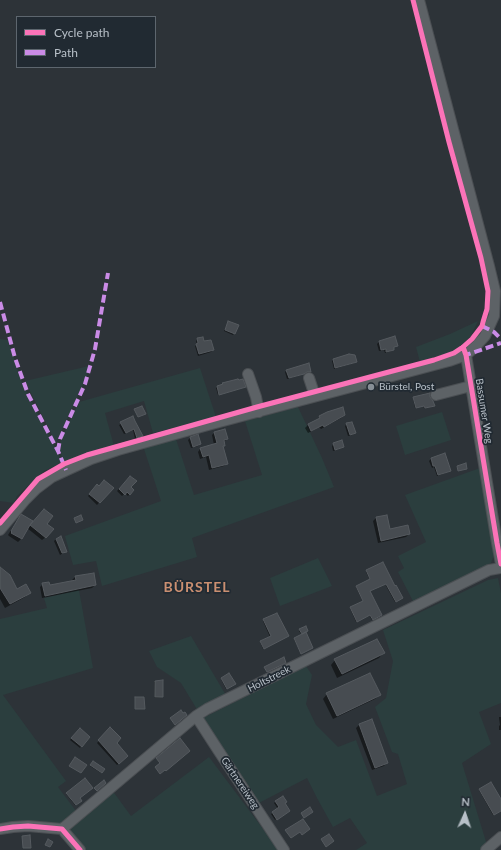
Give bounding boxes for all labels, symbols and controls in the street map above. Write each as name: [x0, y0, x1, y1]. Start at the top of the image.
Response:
legend: [16, 16, 156, 68]
text: Cycle path: [54, 25, 109, 40]
text: Path: [54, 45, 78, 60]
street label: Bassumer Weg: [473, 378, 495, 444]
place label: Bürstel, Post: [379, 381, 434, 393]
marker: Bürstel, Post: [366, 382, 376, 392]
district label: BÜRSTEL: [163, 579, 231, 595]
street label: Holtstreek: [246, 663, 292, 695]
street label: Gärtnereiweg: [218, 755, 262, 811]
north arrow: [445, 794, 485, 834]
text: N: [461, 795, 470, 808]

